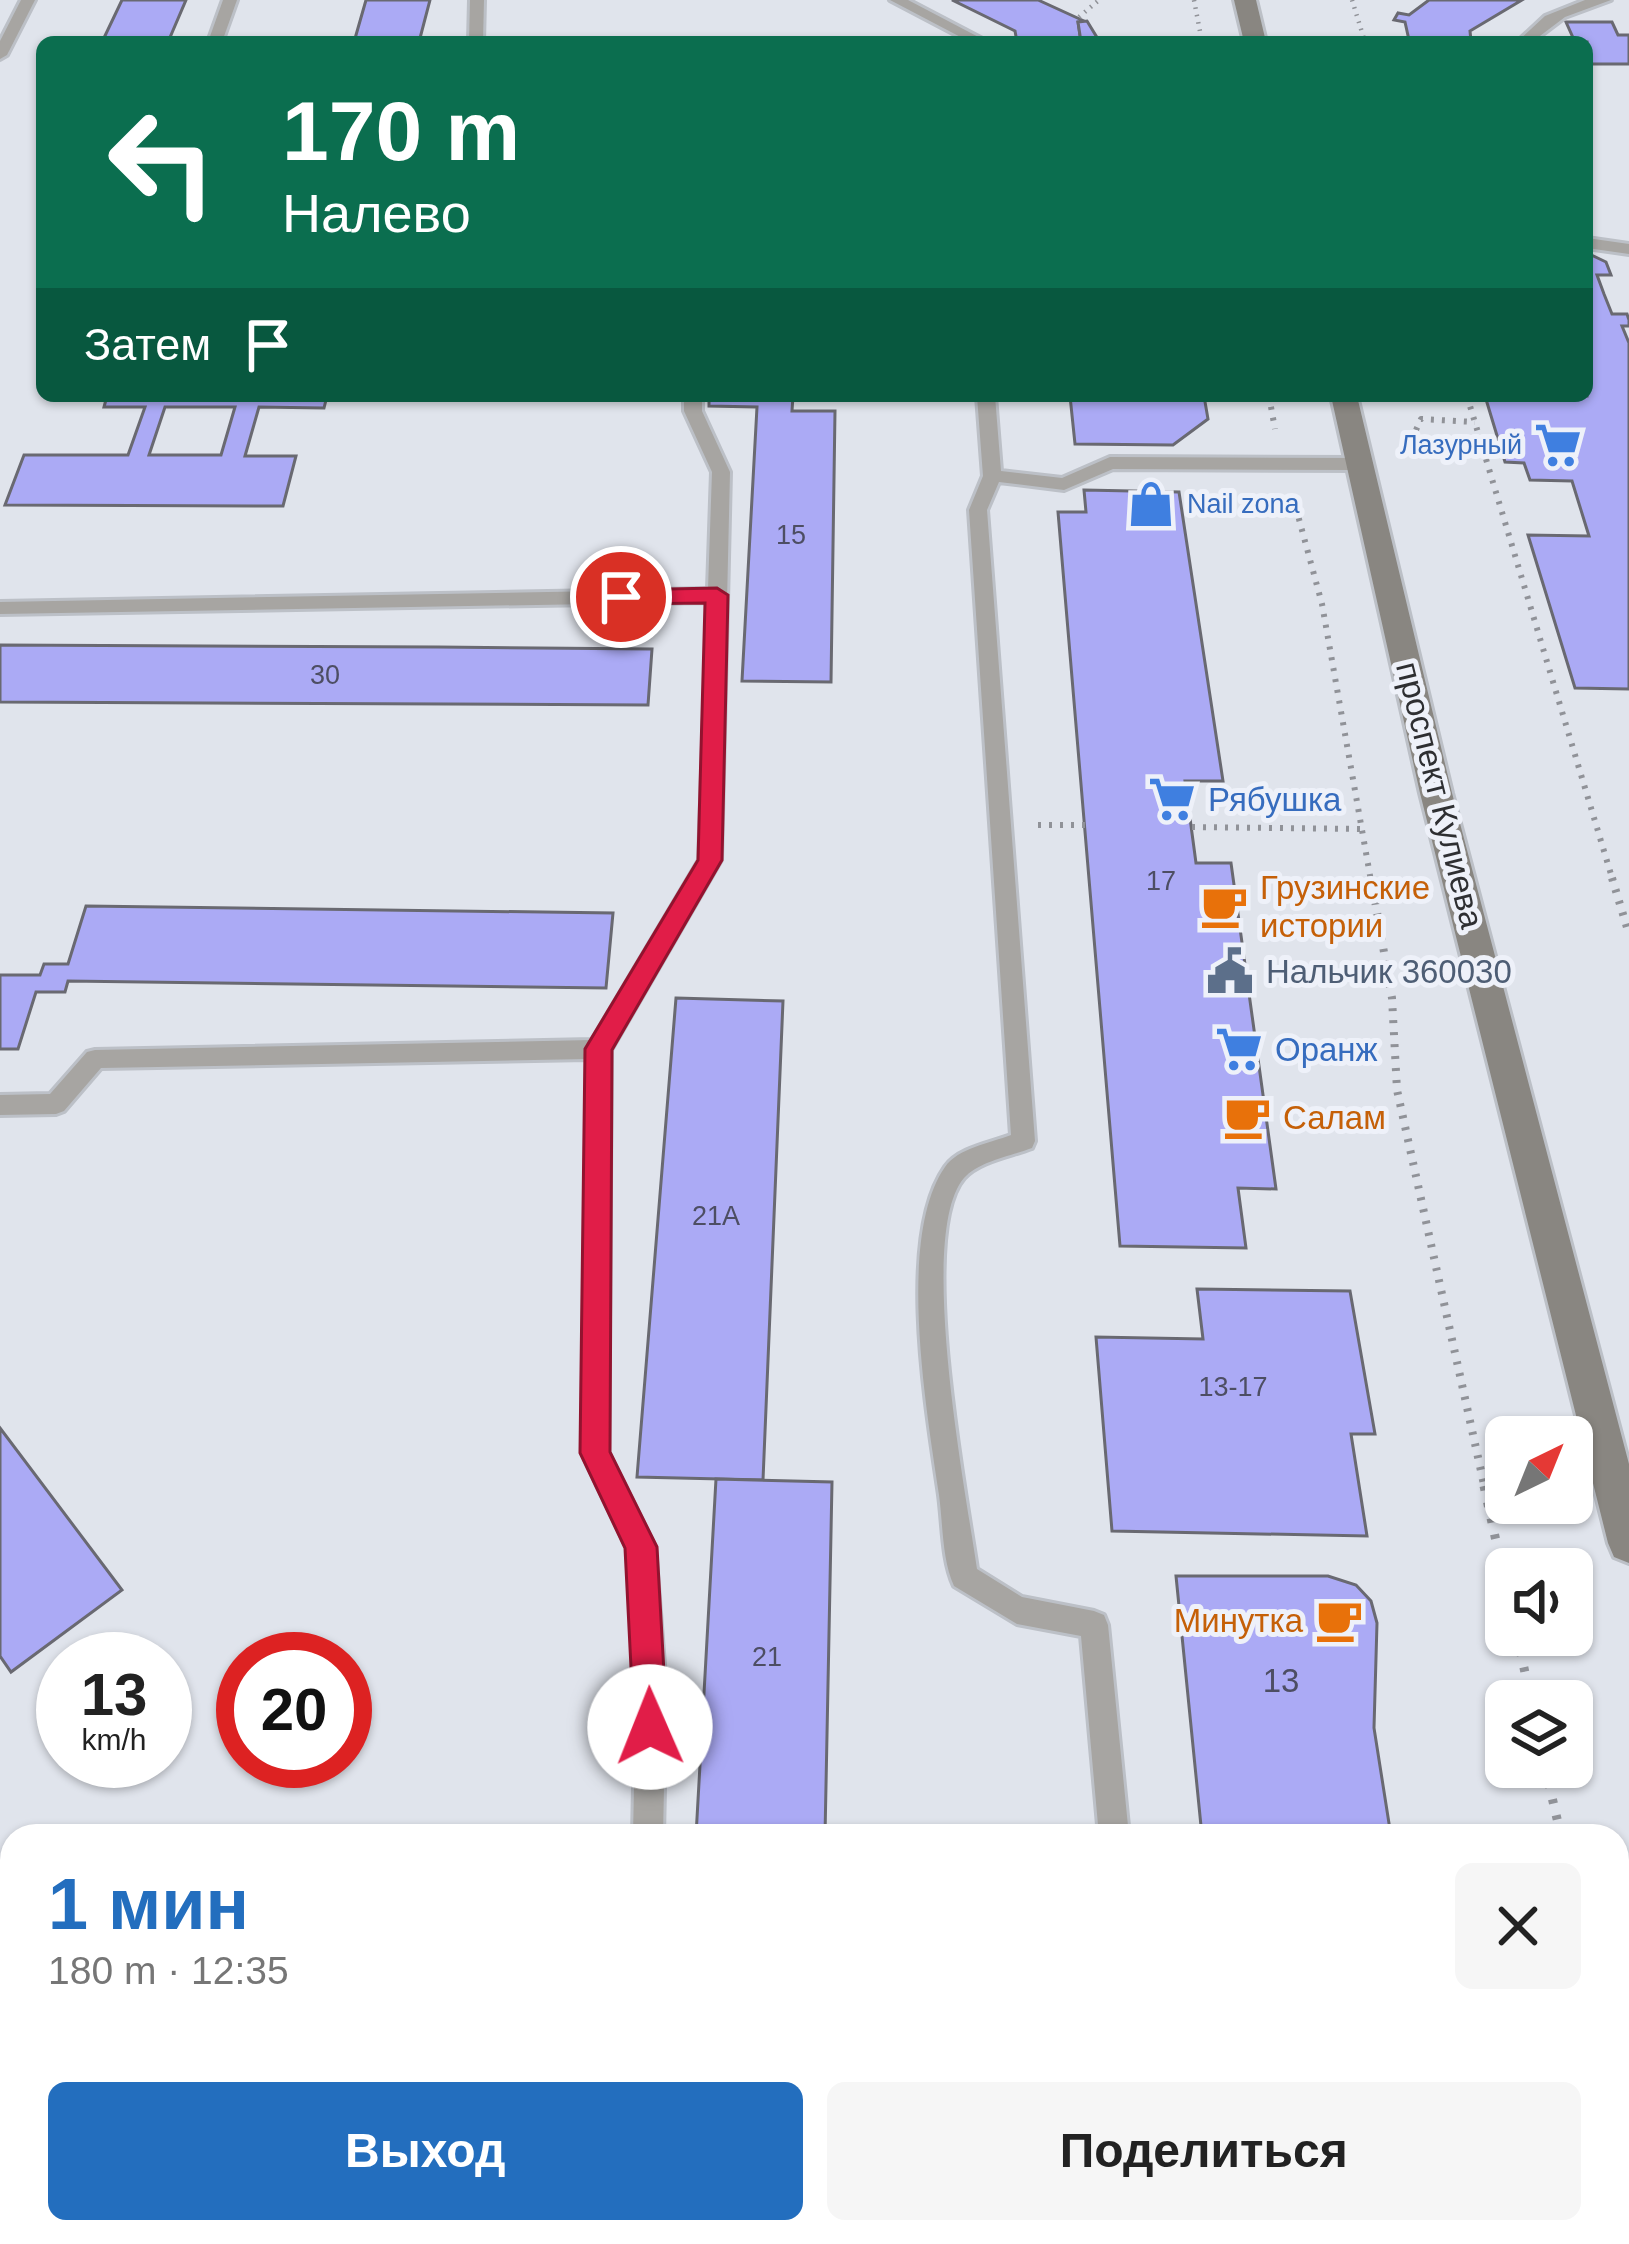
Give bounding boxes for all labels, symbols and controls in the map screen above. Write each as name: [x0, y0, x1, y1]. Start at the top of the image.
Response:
icon: left: [84, 84, 240, 240]
text: 170 m: [282, 84, 520, 178]
text: Налево: [282, 183, 471, 243]
icon: arrive: [235, 312, 301, 378]
text: Затем: [84, 319, 211, 370]
supermarket icon: Лазурный: [1533, 420, 1583, 470]
place label: Лазурный: [1400, 430, 1522, 460]
shop icon: Nail zona: [1126, 479, 1176, 529]
place label: Nail zona: [1187, 489, 1301, 519]
house number: 15: [776, 520, 806, 550]
pin: [570, 546, 672, 648]
icon: arrive: [588, 564, 654, 630]
street label: проспект Кулиева: [1389, 658, 1491, 933]
house number: 30: [310, 660, 340, 690]
supermarket icon: Рябушка: [1147, 774, 1197, 824]
place label: Рябушка: [1208, 781, 1342, 818]
house number: 17: [1146, 866, 1176, 896]
place label: Грузинские истории: [1260, 869, 1430, 944]
cafe icon: Грузинские истории: [1199, 881, 1249, 931]
public building icon: Нальчик 360030: [1205, 946, 1255, 996]
place label: Нальчик 360030: [1266, 953, 1512, 990]
supermarket icon: Оранж: [1214, 1024, 1264, 1074]
place label: Оранж: [1275, 1031, 1378, 1068]
cafe icon: Салам: [1222, 1092, 1272, 1142]
place label: Салам: [1283, 1099, 1386, 1136]
house number: 21А: [692, 1201, 740, 1231]
house number: 13-17: [1198, 1372, 1268, 1402]
north arrow: [1485, 1416, 1593, 1524]
map controls: [1485, 1416, 1593, 1788]
button: sound: [1485, 1548, 1593, 1656]
cafe icon: Минутка: [1314, 1595, 1364, 1645]
place label: Минутка: [1174, 1602, 1304, 1639]
speed limit sign: 20: [216, 1632, 372, 1788]
house number: 21: [752, 1642, 782, 1672]
text: 13: [81, 1661, 147, 1728]
house number: 13: [1263, 1662, 1299, 1699]
position arrow: [587, 1664, 713, 1790]
button: layers: [1485, 1680, 1593, 1788]
text: km/h: [81, 1723, 147, 1756]
button: close: [1455, 1863, 1581, 1989]
text: 1 мин: [48, 1864, 249, 1944]
text: 180 m · 12:35: [48, 1949, 289, 1992]
button: Выход: [48, 2082, 803, 2220]
button: Поделиться: [827, 2082, 1581, 2220]

